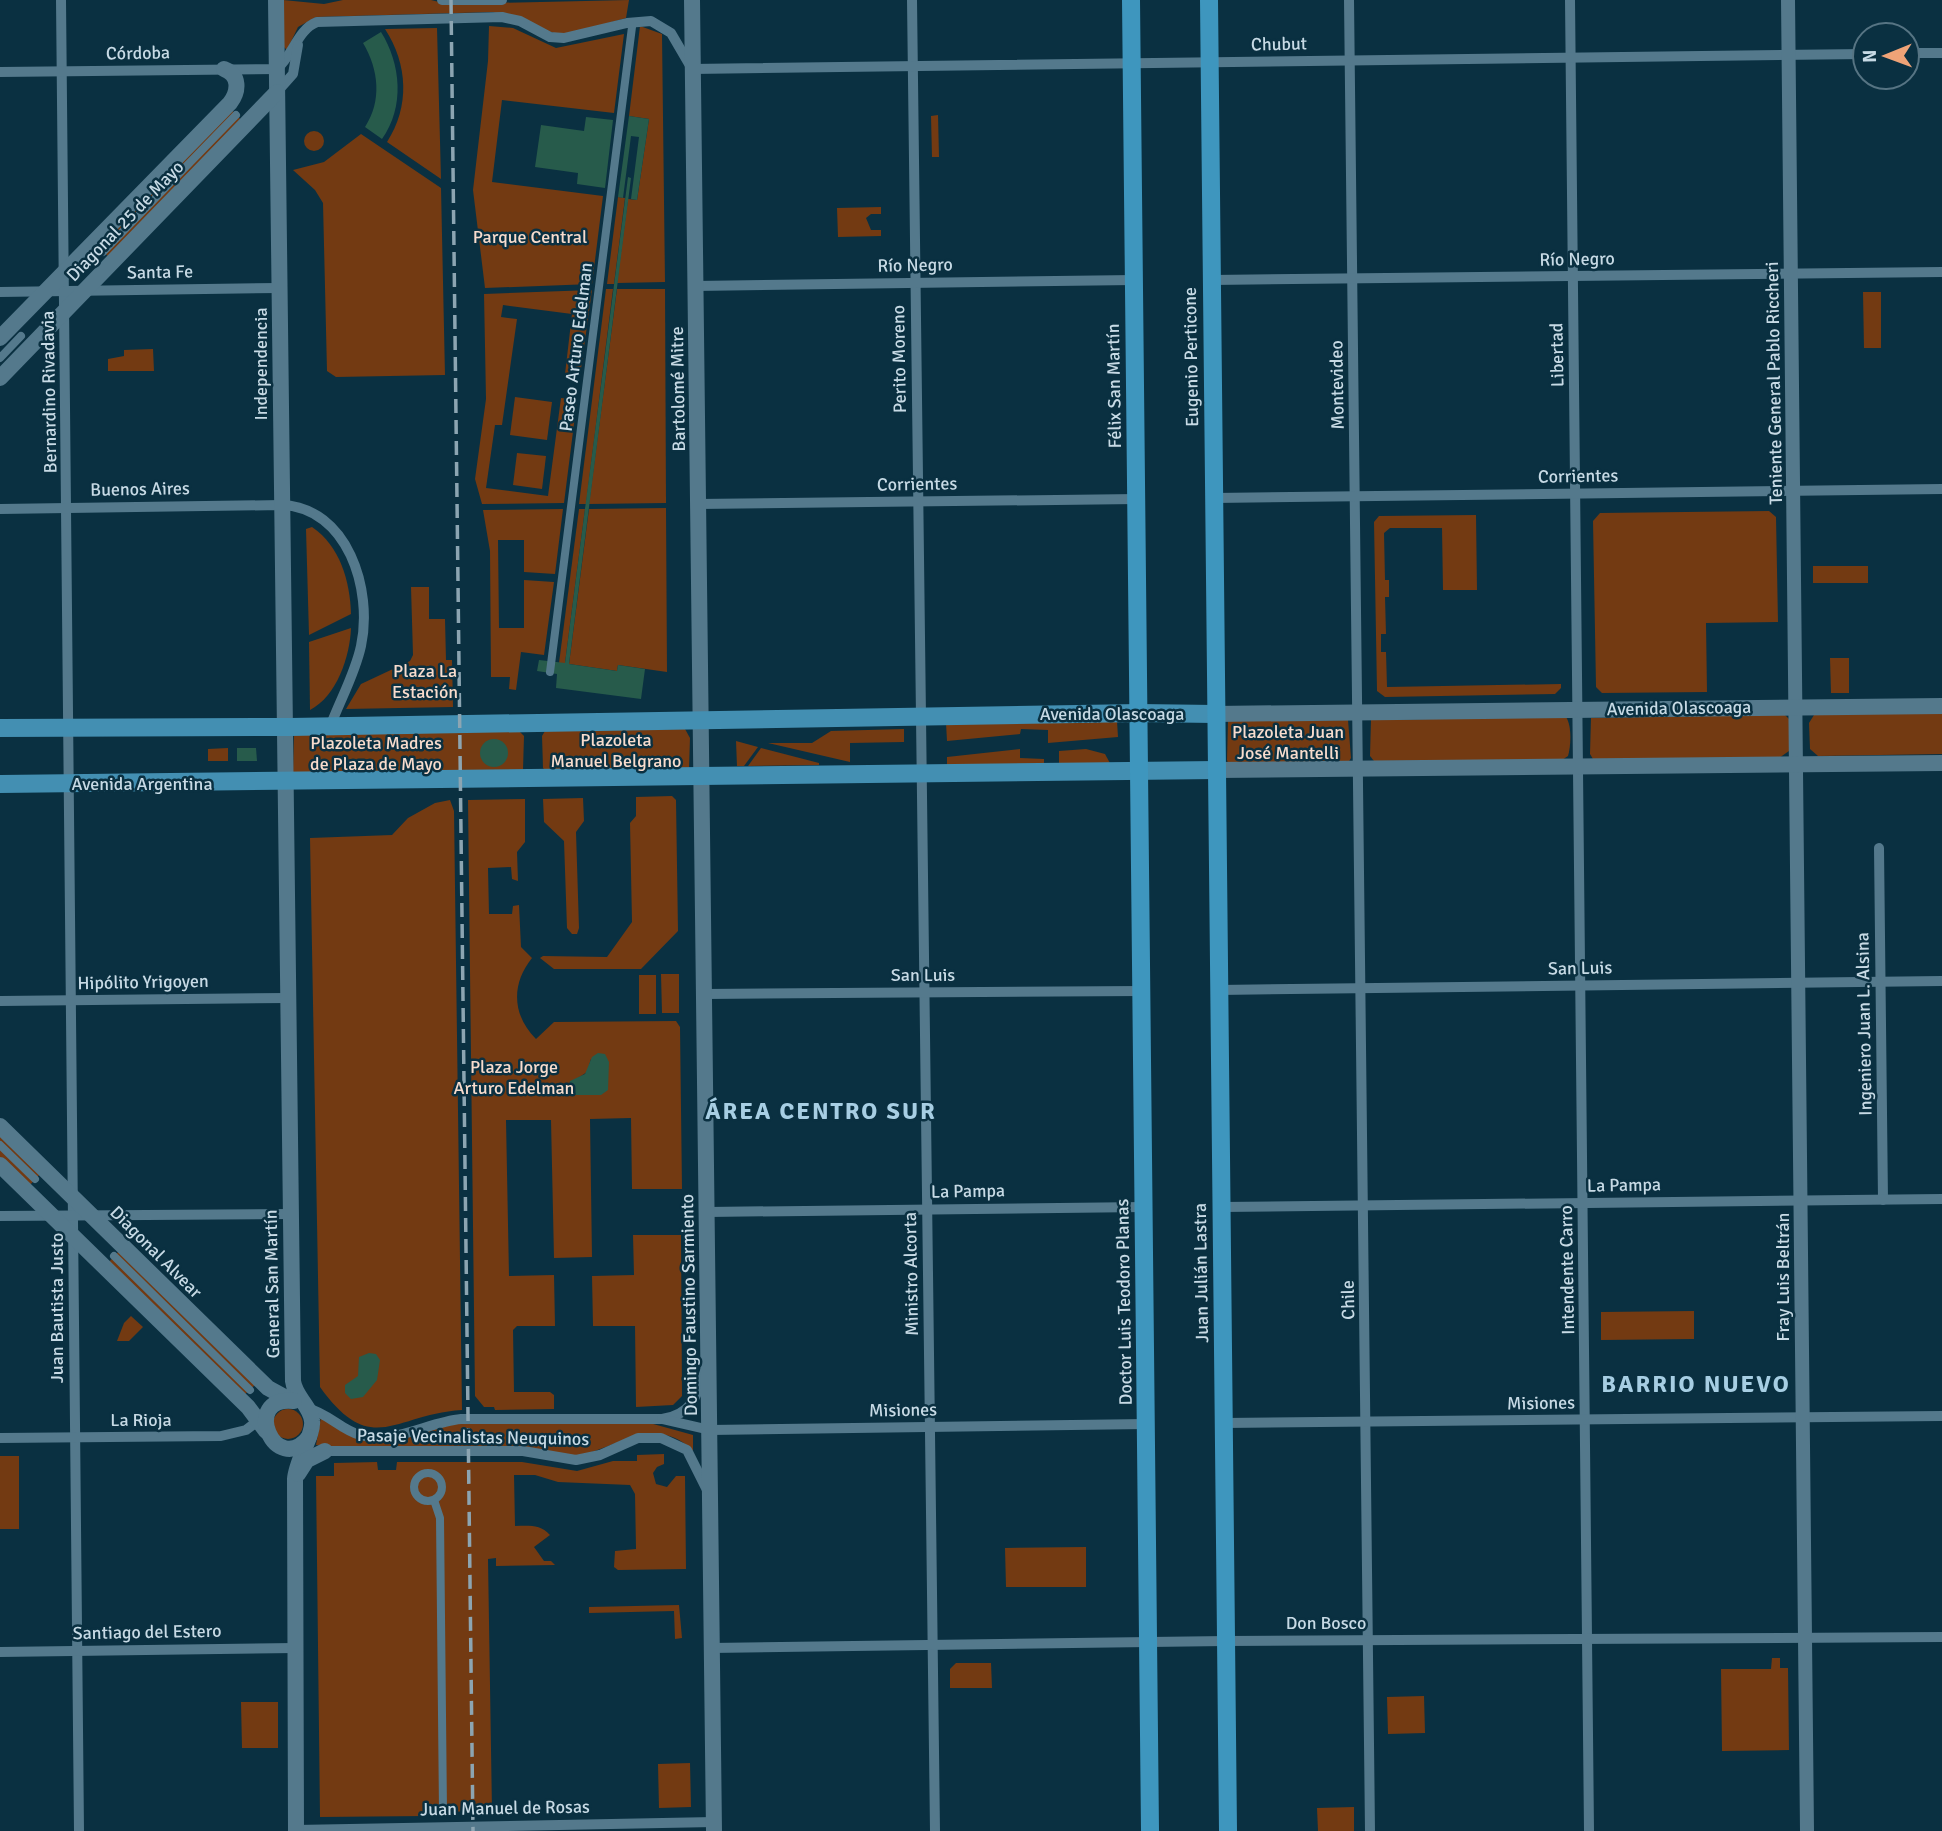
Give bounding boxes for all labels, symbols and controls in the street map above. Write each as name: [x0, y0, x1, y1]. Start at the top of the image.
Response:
north arrow: [1851, 21, 1921, 91]
street label: Chubut: [1251, 33, 1307, 55]
street label: Córdoba: [106, 41, 170, 65]
text: N: [1858, 49, 1882, 63]
street label: Diagonal 25 de Mayo: [62, 156, 188, 286]
park label: Parque Central: [473, 226, 587, 248]
street label: Río Negro: [1539, 247, 1615, 271]
street label: Río Negro: [877, 253, 953, 277]
street label: Santa Fe: [127, 260, 193, 284]
street label: Paseo Arturo Edelman: [555, 261, 597, 433]
street label: Teniente General Pablo Riccheri: [1761, 261, 1787, 505]
street label: Eugenio Perticone: [1179, 287, 1203, 427]
street label: Perito Moreno: [887, 305, 911, 413]
street label: Independencia: [250, 307, 272, 421]
street label: Bernardino Rivadavia: [37, 311, 61, 473]
street label: Félix San Martín: [1102, 323, 1126, 449]
street label: Libertad: [1545, 323, 1569, 387]
street label: Bartolomé Mitre: [666, 326, 690, 452]
street label: Montevideo: [1325, 340, 1349, 430]
street label: Corrientes: [1538, 464, 1618, 488]
street label: Corrientes: [877, 472, 957, 496]
street label: Buenos Aires: [90, 477, 190, 501]
park label: Plaza La Estación: [392, 660, 458, 703]
street label: Avenida Olascoaga: [1607, 696, 1751, 720]
street label: Avenida Olascoaga: [1040, 703, 1184, 725]
park label: Plazoleta Juan José Mantelli: [1232, 721, 1344, 764]
park label: Plazoleta Manuel Belgrano: [551, 729, 681, 772]
park label: Plazoleta Madres de Plaza de Mayo: [310, 732, 442, 775]
street label: Avenida Argentina: [71, 773, 213, 795]
street label: Ingeniero Juan L. Alsina: [1851, 932, 1877, 1116]
street label: San Luis: [1548, 956, 1613, 980]
street label: San Luis: [891, 964, 955, 986]
street label: Hipólito Yrigoyen: [77, 970, 209, 994]
park label: Plaza Jorge Arturo Edelman: [454, 1056, 574, 1099]
district label: ÁREA CENTRO SUR: [705, 1096, 937, 1126]
street label: La Pampa: [1587, 1173, 1661, 1197]
street label: La Pampa: [931, 1179, 1005, 1203]
street label: Domingo Faustino Sarmiento: [676, 1194, 702, 1416]
street label: Doctor Luis Teodoro Planas: [1111, 1198, 1137, 1406]
street label: Diagonal Alvear: [105, 1201, 207, 1303]
street label: Juan Julián Lastra: [1189, 1203, 1213, 1343]
street label: Intendente Carro: [1555, 1205, 1579, 1335]
street label: General San Martín: [260, 1209, 284, 1359]
street label: Ministro Alcorta: [899, 1212, 923, 1336]
street label: Fray Luis Beltrán: [1772, 1213, 1794, 1341]
street label: Juan Bautista Justo: [46, 1233, 68, 1383]
street label: Chile: [1337, 1280, 1359, 1320]
district label: BARRIO NUEVO: [1601, 1369, 1791, 1399]
street label: Misiones: [1507, 1391, 1575, 1415]
street label: Misiones: [869, 1398, 937, 1422]
street label: La Rioja: [110, 1409, 172, 1431]
street label: Pasaje Vecinalistas Neuquinos: [357, 1424, 589, 1450]
street label: Don Bosco: [1286, 1612, 1366, 1634]
street label: Santiago del Estero: [72, 1620, 222, 1644]
street label: Juan Manuel de Rosas: [420, 1796, 590, 1820]

